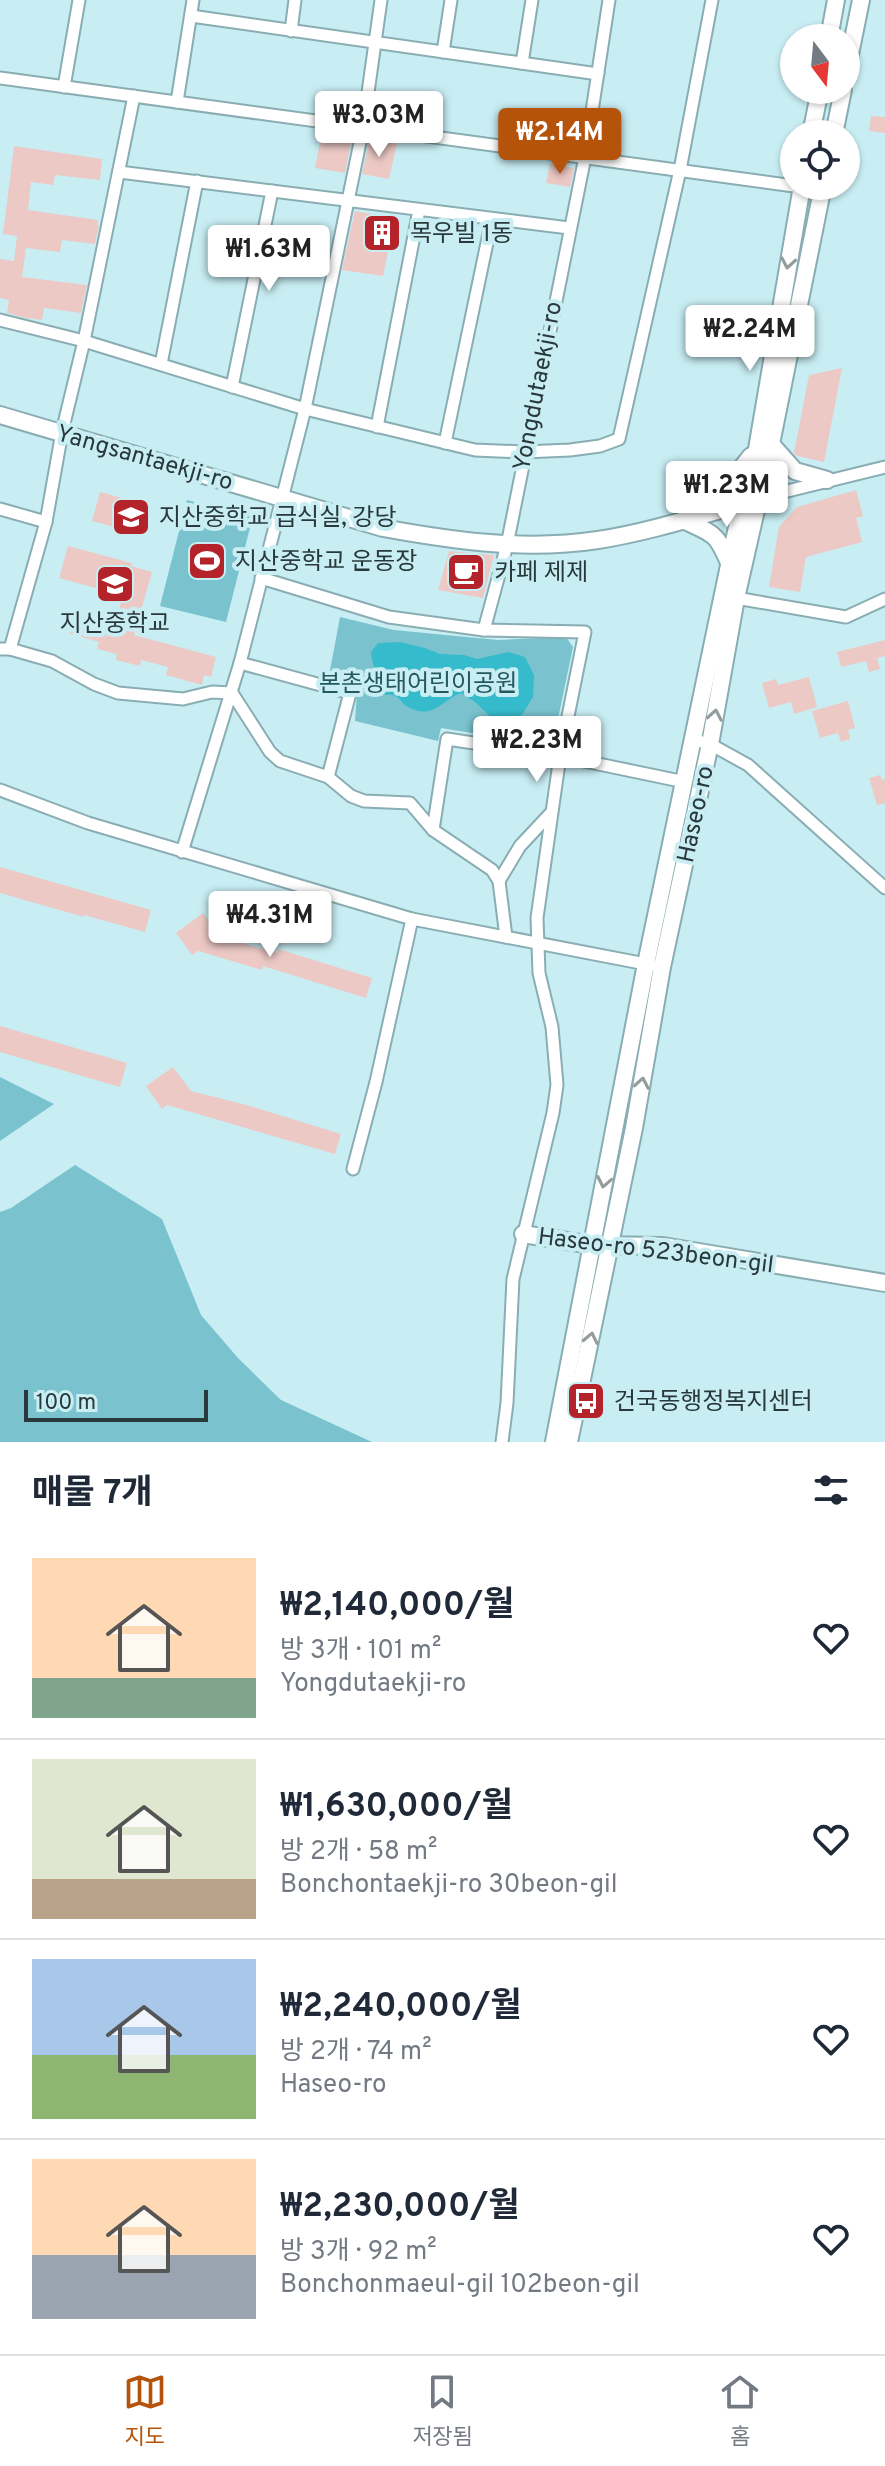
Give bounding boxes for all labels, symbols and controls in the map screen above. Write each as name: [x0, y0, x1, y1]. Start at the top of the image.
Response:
north arrow: [780, 24, 860, 104]
map controls: [780, 24, 860, 200]
pin: ₩3.03M: [314, 91, 444, 159]
text: ₩3.03M: [333, 100, 425, 133]
pin: ₩2.14M: [495, 108, 625, 176]
text: ₩2.14M: [516, 117, 604, 150]
button: locate: [780, 120, 860, 200]
building icon: 목우빌 1동: [361, 212, 403, 254]
place label: 목우빌 1동: [410, 220, 513, 250]
pin: ₩1.63M: [204, 225, 334, 293]
text: ₩1.63M: [226, 234, 312, 267]
one-way arrow: [781, 256, 798, 270]
street label: Yongdutaekji-ro: [508, 299, 570, 474]
pin: ₩2.24M: [685, 305, 815, 373]
text: ₩2.24M: [704, 314, 796, 347]
street label: Yangsantaekji-ro: [53, 419, 236, 498]
pin: ₩1.23M: [662, 461, 792, 529]
text: ₩1.23M: [684, 470, 770, 503]
school or university icon: 지산중학교 급식실, 강당: [110, 496, 152, 538]
place label: 지산중학교 급식실, 강당: [159, 504, 396, 534]
sports icon: 지산중학교 운동장: [186, 540, 228, 582]
place label: 지산중학교 운동장: [235, 548, 417, 578]
cafe icon: 카페 제제: [445, 551, 487, 593]
place label: 카페 제제: [494, 559, 588, 589]
school or university icon: 지산중학교: [94, 563, 136, 605]
place label: 지산중학교: [60, 610, 170, 640]
park label: 본촌생태어린이공원: [319, 670, 517, 700]
one-way arrow: [706, 708, 723, 722]
pin: ₩2.23M: [472, 716, 602, 784]
text: ₩2.23M: [491, 725, 583, 758]
street label: Haseo-ro: [672, 763, 722, 866]
pin: ₩4.31M: [205, 891, 335, 959]
text: ₩4.31M: [227, 900, 313, 933]
one-way arrow: [632, 1077, 649, 1090]
one-way arrow: [596, 1175, 613, 1188]
street label: Haseo-ro 523beon-gil: [536, 1223, 775, 1281]
one-way arrow: [581, 1332, 598, 1345]
bus stop icon: 건국동행정복지센터: [565, 1380, 607, 1422]
scale bar: [24, 1386, 208, 1422]
place label: 건국동행정복지센터: [614, 1388, 813, 1418]
text: 100 m: [36, 1390, 96, 1417]
icon: filters: [809, 1468, 853, 1512]
text: 매물 7개: [32, 1473, 153, 1516]
text: ₩2,140,000/월: [280, 1585, 514, 1628]
icon: home: [96, 1590, 192, 1686]
icon: heart: [809, 1616, 853, 1660]
text: 방 3개 · 101 m²: [280, 1635, 441, 1668]
text: Yongdutaekji-ro: [280, 1668, 466, 1701]
text: ₩1,630,000/월: [280, 1786, 513, 1829]
icon: home: [96, 1791, 192, 1887]
icon: heart: [809, 1817, 853, 1861]
text: 방 2개 · 58 m²: [280, 1836, 438, 1869]
text: Bonchontaekji-ro 30beon-gil: [280, 1869, 618, 1902]
text: ₩2,240,000/월: [280, 1986, 521, 2029]
icon: home: [96, 1991, 192, 2087]
icon: heart: [809, 2017, 853, 2061]
text: 방 2개 · 74 m²: [280, 2036, 432, 2069]
text: Haseo-ro: [280, 2069, 386, 2102]
text: ₩2,230,000/월: [280, 2186, 519, 2229]
icon: home: [96, 2191, 192, 2287]
icon: heart: [809, 2217, 853, 2261]
text: 방 3개 · 92 m²: [280, 2236, 437, 2269]
text: Bonchonmaeul-gil 102beon-gil: [280, 2269, 640, 2302]
tab: 지도: [123, 2370, 167, 2452]
tab: 저장됨: [412, 2370, 473, 2452]
tab: 홈: [718, 2370, 762, 2452]

